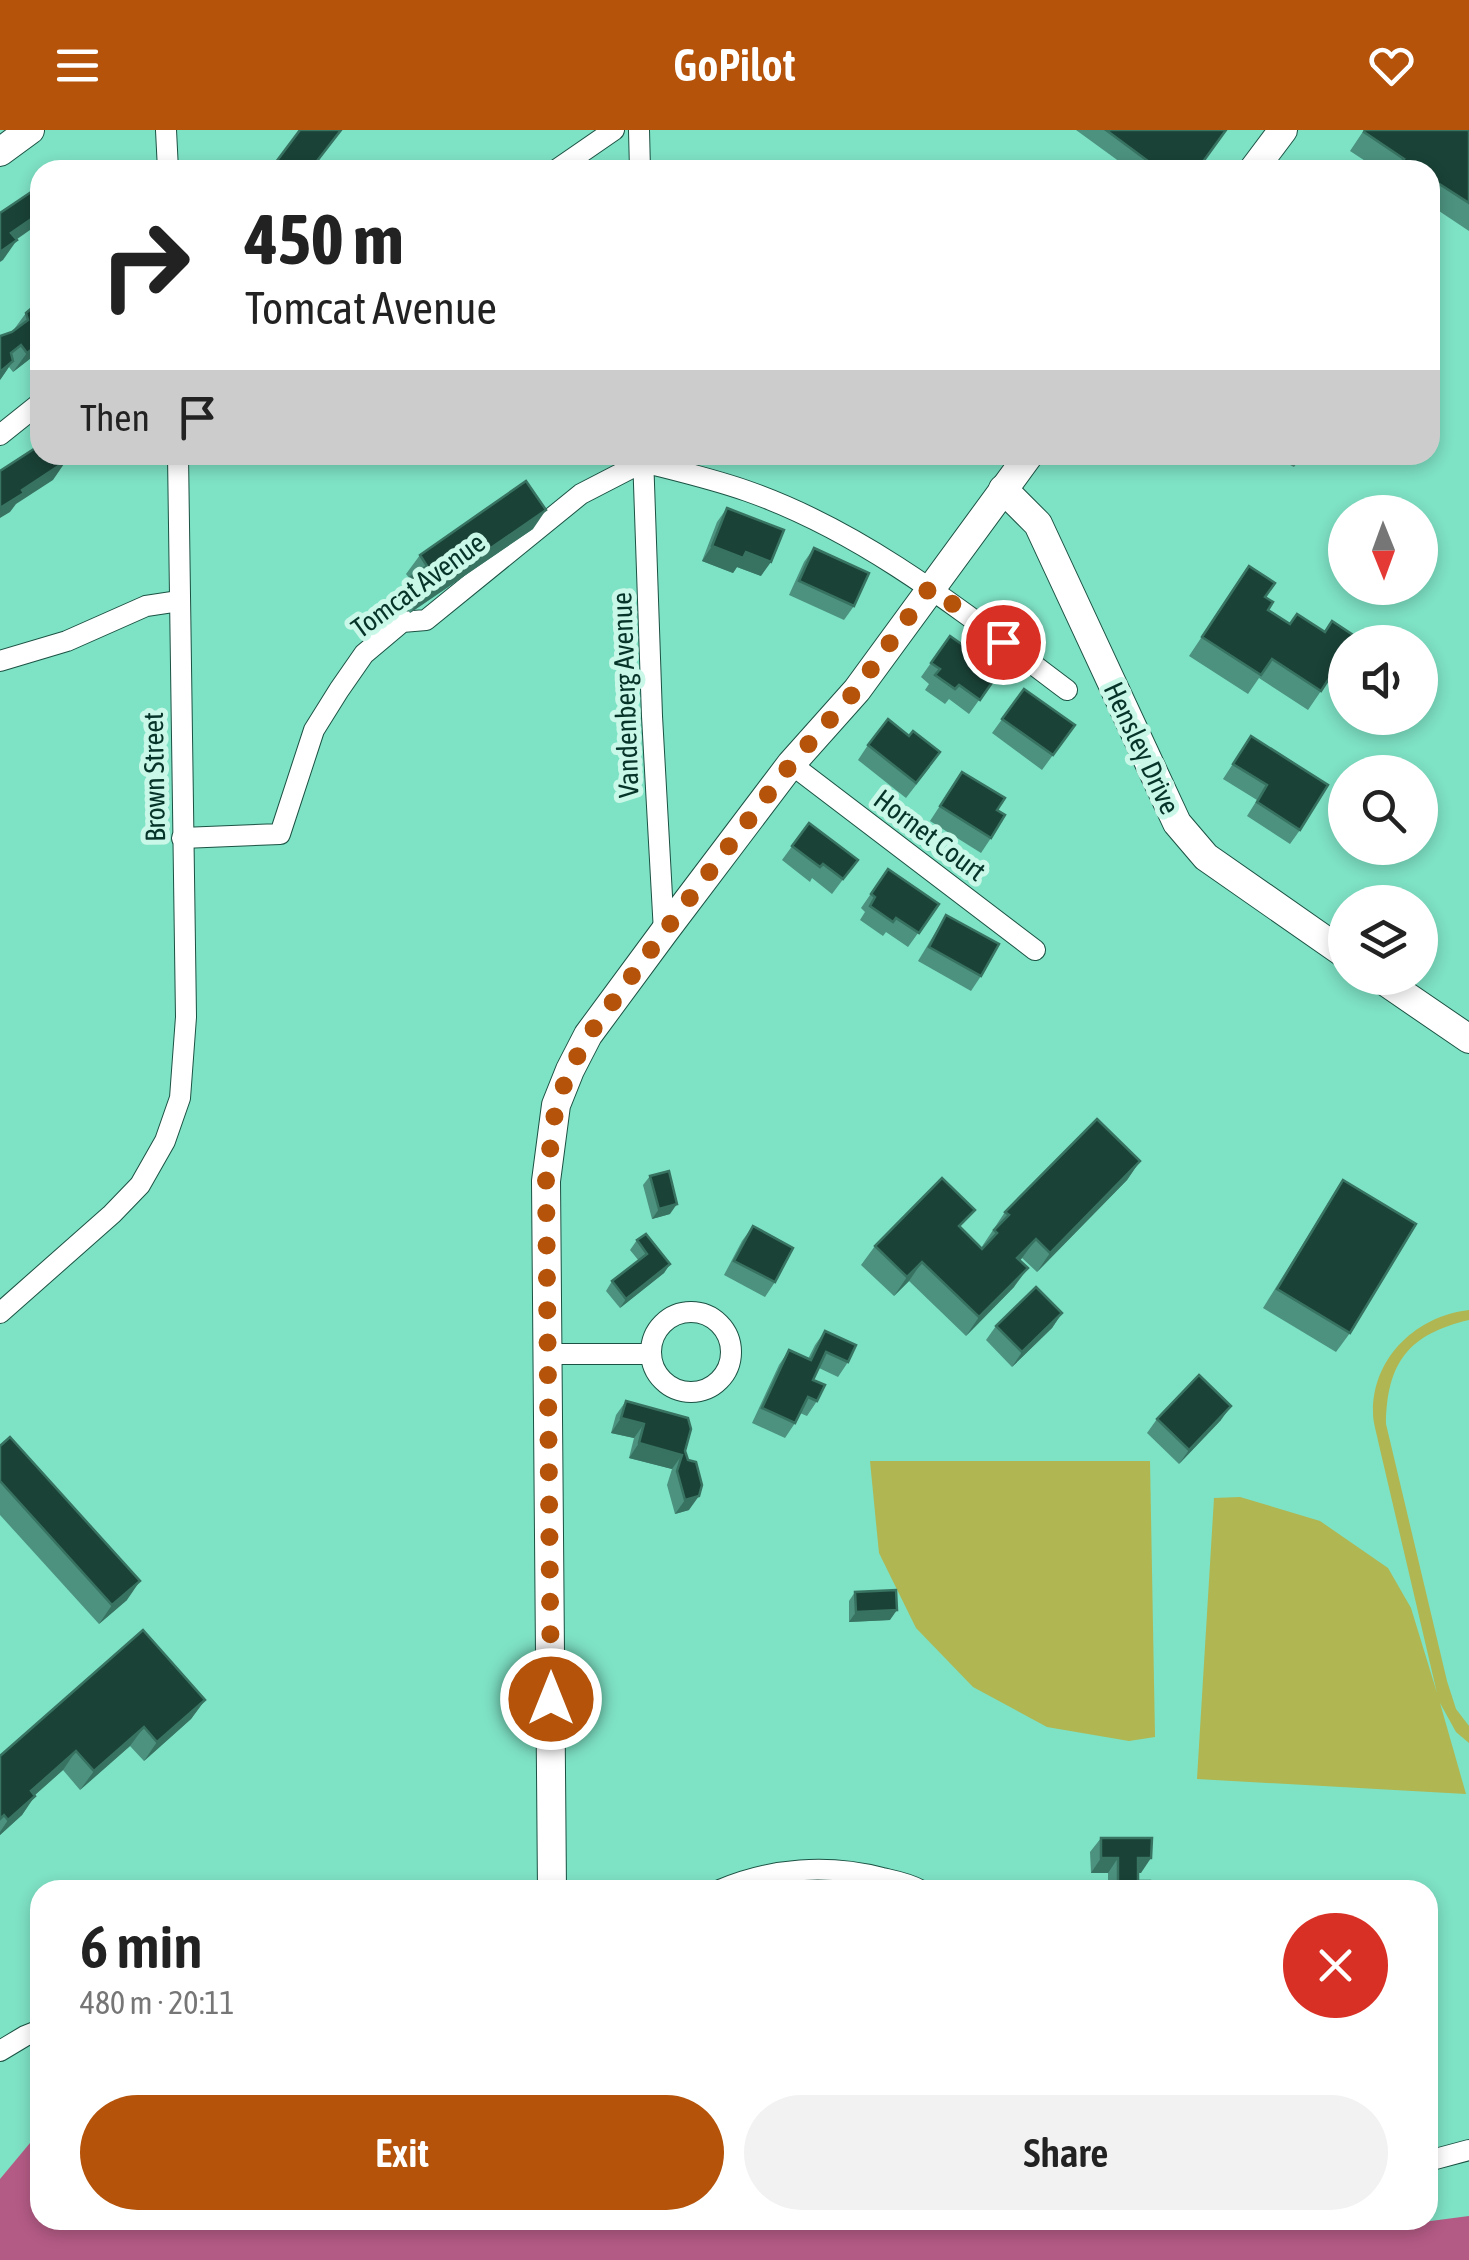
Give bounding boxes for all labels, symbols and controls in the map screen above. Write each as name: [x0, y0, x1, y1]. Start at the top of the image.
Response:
icon: menu: [50, 38, 105, 93]
icon: heart: [1364, 38, 1419, 93]
text: GoPilot: [673, 39, 796, 91]
text: 450 m: [245, 199, 404, 279]
icon: right: [80, 200, 210, 330]
text: Tomcat Avenue: [245, 282, 497, 334]
icon: arrive: [170, 390, 225, 445]
text: Then: [80, 396, 150, 439]
north arrow: [1328, 495, 1438, 605]
map controls: [1328, 495, 1438, 995]
street label: Tomcat Avenue: [345, 526, 491, 644]
street label: Vandenberg Avenue: [605, 592, 645, 798]
pin: [961, 600, 1046, 685]
icon: arrive: [976, 615, 1031, 670]
button: sound: [1328, 625, 1438, 735]
street label: Hensley Drive: [1098, 677, 1186, 819]
street label: Brown Street: [137, 712, 171, 842]
button: search: [1328, 755, 1438, 865]
street label: Hornet Court: [868, 783, 992, 887]
button: layers: [1328, 885, 1438, 995]
position arrow: [499, 1647, 603, 1751]
text: 6 min: [80, 1912, 203, 1981]
button: close: [1283, 1913, 1388, 2018]
text: 480 m · 20:11: [80, 1984, 235, 2021]
button: Exit: [80, 2095, 724, 2210]
button: Share: [744, 2095, 1388, 2210]

